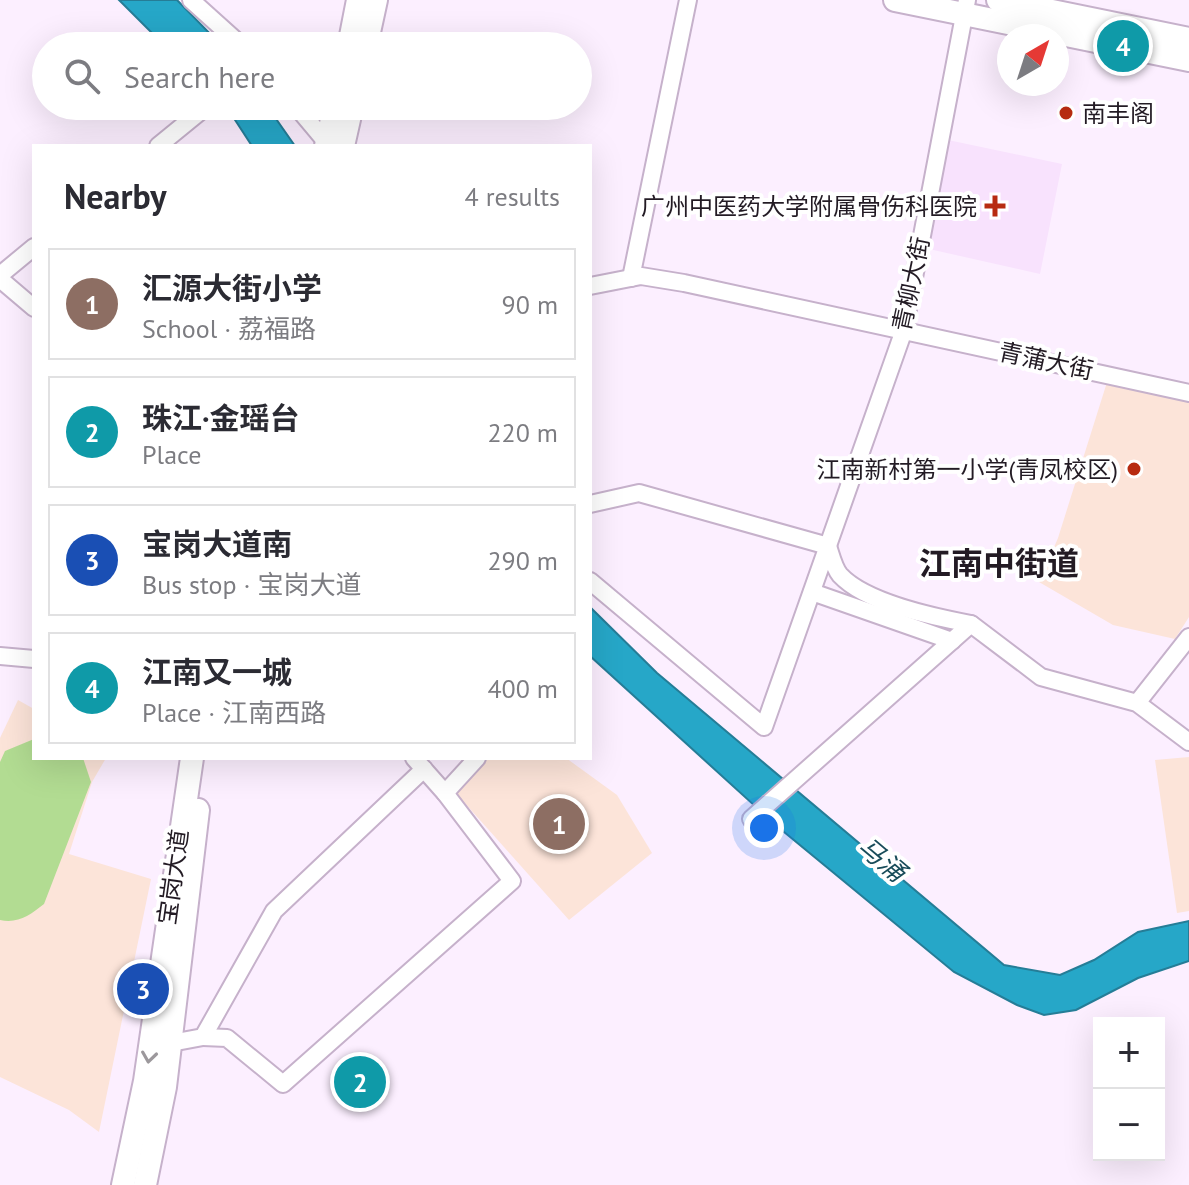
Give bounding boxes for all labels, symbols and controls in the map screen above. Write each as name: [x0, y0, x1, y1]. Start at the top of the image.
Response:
pin: 4: [1097, 16, 1149, 76]
north arrow: [997, 24, 1069, 96]
search box: [32, 32, 592, 120]
icon: search: [60, 54, 104, 98]
text: Search here: [124, 57, 275, 96]
place label: 南丰阁: [1082, 98, 1154, 129]
marker: 南丰阁: [1057, 104, 1075, 122]
text: Nearby: [64, 174, 166, 218]
text: 4 results: [465, 180, 560, 213]
place label: 广州中医药大学附属骨伤科医院: [641, 191, 977, 222]
marker: 广州中医药大学附属骨伤科医院: [984, 195, 1006, 217]
street label: 青柳大街: [886, 234, 936, 334]
text: 汇源大街小学: [142, 268, 322, 307]
text: 1: [85, 288, 99, 321]
text: 90 m: [502, 288, 558, 321]
text: School · 荔福路: [142, 312, 316, 345]
street label: 青蒲大街: [996, 336, 1096, 386]
text: 珠江·金瑶台: [142, 398, 300, 437]
text: 2: [85, 416, 99, 449]
text: 220 m: [487, 416, 558, 449]
text: Place: [142, 438, 201, 471]
place label: 江南新村第一小学(青凤校区): [817, 454, 1118, 485]
marker: 江南新村第一小学(青凤校区): [1125, 460, 1143, 478]
text: 宝岗大道南: [142, 524, 292, 563]
district label: 江南中街道: [919, 542, 1079, 584]
text: 3: [85, 544, 99, 577]
text: 290 m: [487, 544, 558, 577]
text: Bus stop · 宝岗大道: [142, 568, 361, 601]
text: 江南又一城: [142, 652, 292, 691]
text: 4: [85, 672, 99, 705]
text: 400 m: [487, 672, 558, 705]
text: Place · 江南西路: [142, 696, 326, 729]
pin: 1: [533, 794, 585, 854]
your location: [744, 808, 784, 848]
street label: 宝岗大道: [151, 827, 195, 927]
water label: 马涌: [851, 830, 915, 890]
pin: 3: [117, 959, 169, 1019]
map controls: [1093, 1017, 1165, 1161]
button: +: [1093, 1017, 1165, 1089]
one-way arrow: [141, 1050, 158, 1064]
pin: 2: [334, 1052, 386, 1112]
button: −: [1093, 1089, 1165, 1161]

